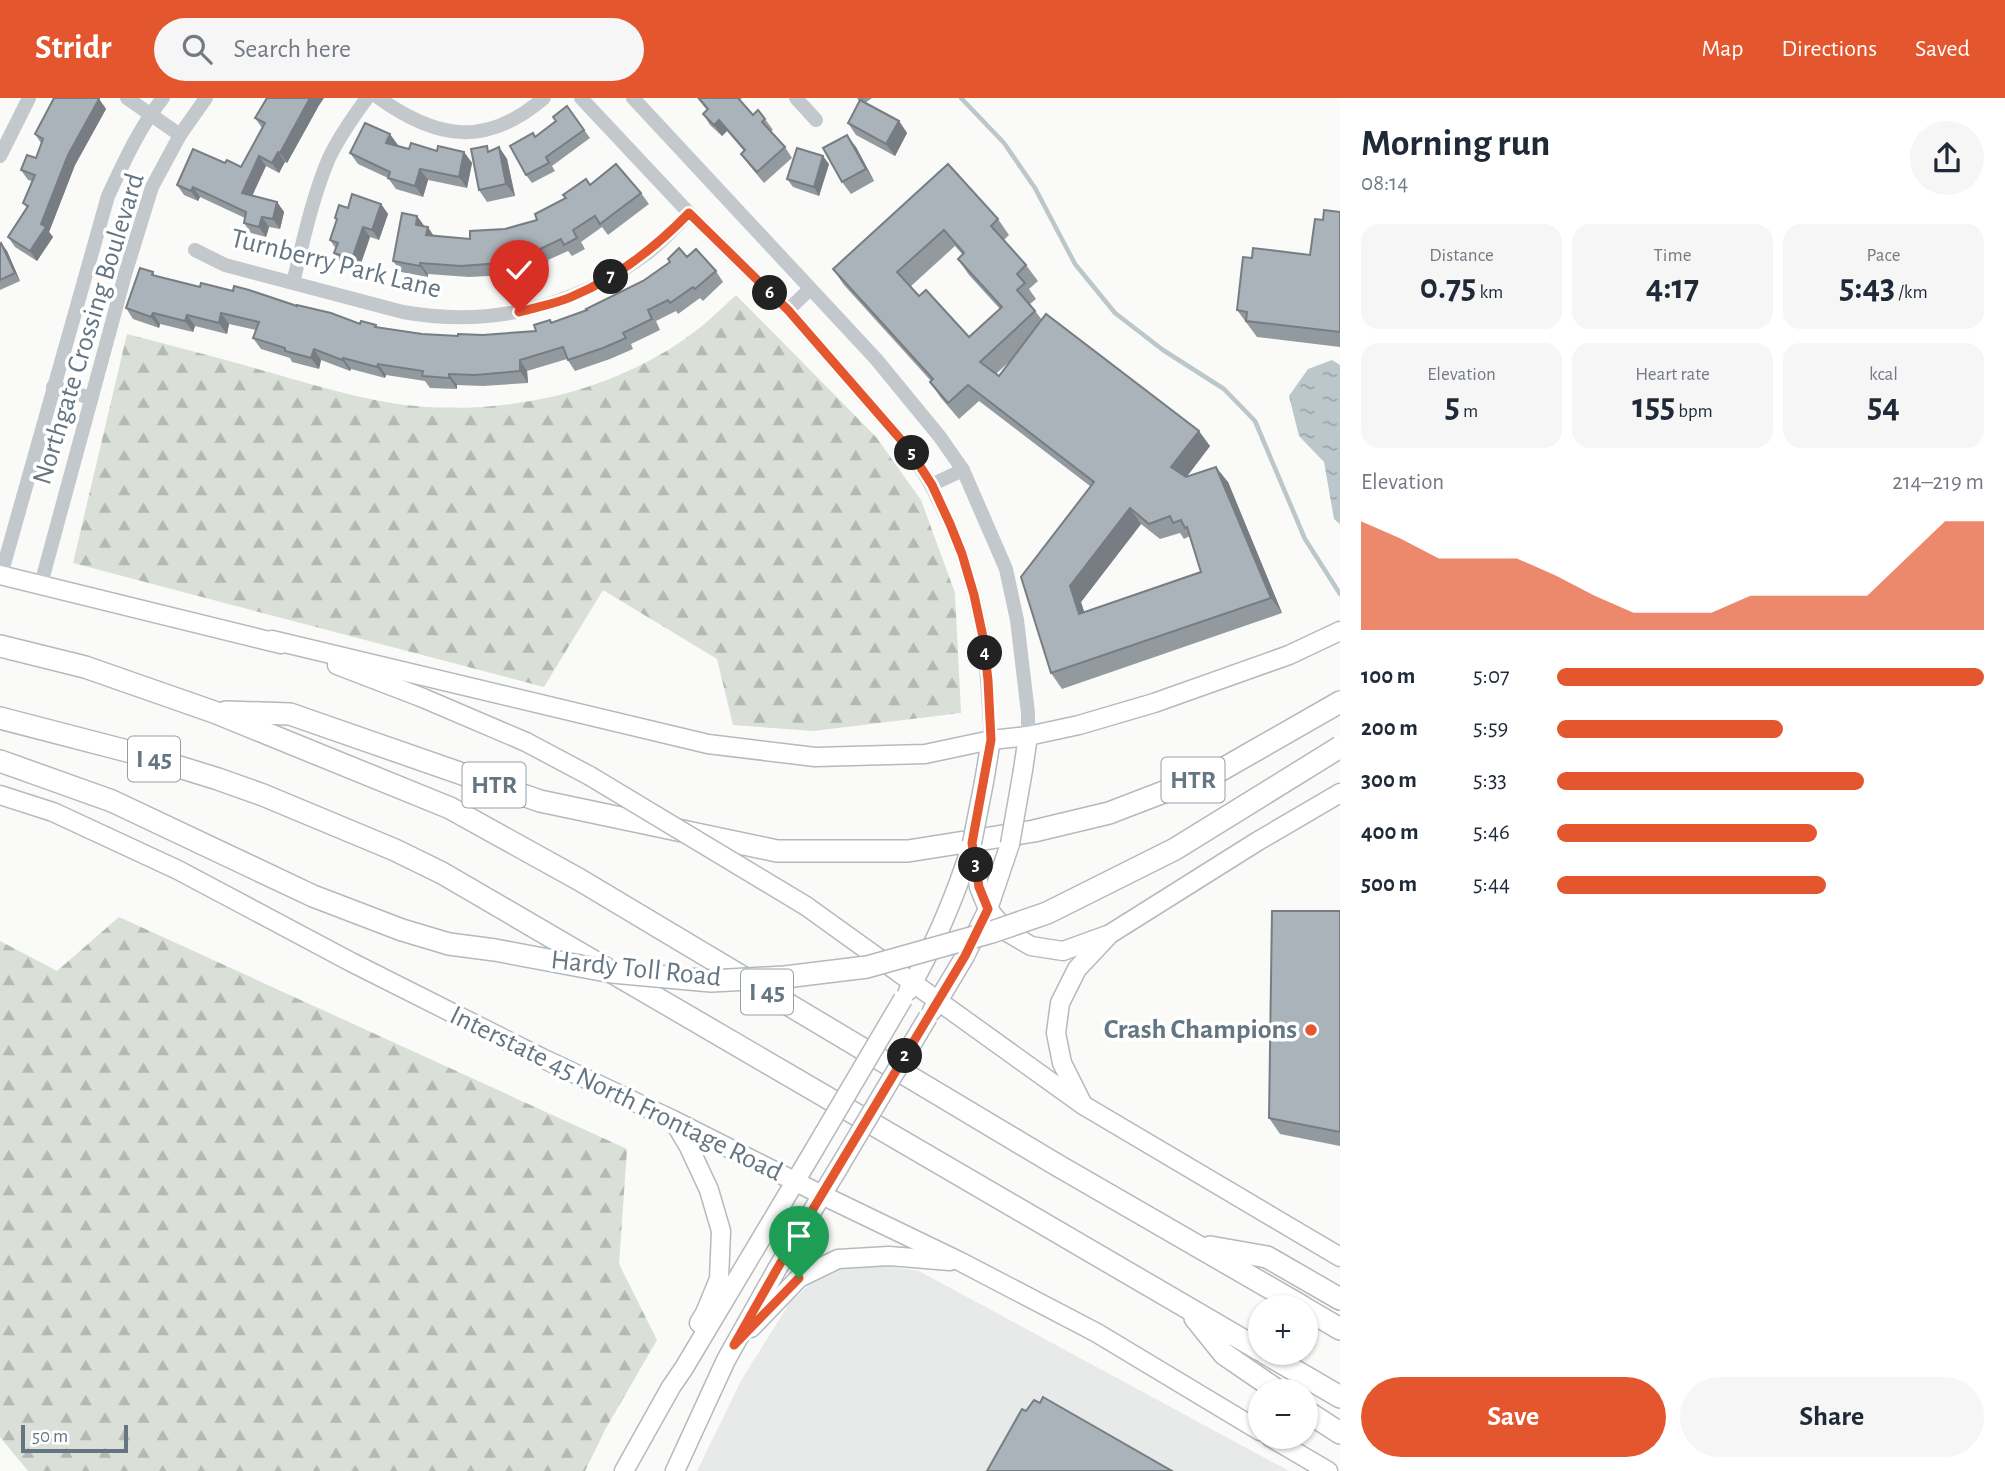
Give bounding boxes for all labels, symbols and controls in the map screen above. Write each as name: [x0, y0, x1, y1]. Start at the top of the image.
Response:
search box: [154, 18, 644, 81]
icon: search: [178, 30, 216, 68]
text: Stridr: [35, 32, 112, 65]
text: Search here: [234, 36, 351, 62]
text: Map: [1701, 37, 1743, 61]
text: Directions: [1781, 37, 1877, 61]
text: Saved: [1915, 37, 1970, 61]
button: share: [1910, 121, 1984, 195]
text: Morning run: [1361, 125, 1550, 163]
street label: Northgate Crossing Boulevard: [28, 170, 150, 488]
text: 08:14: [1361, 172, 1408, 195]
street label: Turnberry Park Lane: [228, 224, 444, 304]
pin: [489, 240, 549, 312]
text: Distance: [1429, 246, 1494, 265]
text: Time: [1654, 246, 1691, 265]
text: Pace: [1866, 246, 1901, 265]
icon: check: [500, 251, 538, 289]
pin: 7: [594, 260, 628, 294]
text: 7: [606, 267, 615, 286]
text: 0.75: [1420, 270, 1476, 305]
text: 4:17: [1646, 270, 1699, 305]
text: 5:43: [1839, 270, 1895, 305]
pin: 6: [752, 276, 788, 310]
text: 6: [765, 283, 774, 302]
text: km: [1476, 283, 1503, 302]
text: /km: [1895, 283, 1928, 302]
text: Elevation: [1427, 365, 1496, 384]
text: Heart rate: [1635, 365, 1710, 384]
text: kcal: [1869, 365, 1898, 384]
text: 5: [1445, 389, 1460, 424]
text: 155: [1632, 389, 1675, 424]
text: 54: [1867, 389, 1900, 424]
text: m: [1460, 402, 1478, 421]
text: bpm: [1675, 402, 1713, 421]
pin: 5: [894, 436, 930, 470]
text: 5: [907, 443, 916, 462]
text: Elevation: [1361, 471, 1444, 494]
text: 214–219 m: [1892, 471, 1984, 494]
pin: 4: [968, 636, 1002, 670]
text: 4: [980, 643, 989, 662]
text: 100 m: [1361, 665, 1415, 688]
text: 5:07: [1473, 665, 1510, 688]
text: 200 m: [1361, 717, 1418, 740]
text: 5:59: [1473, 717, 1508, 740]
road number: I 45: [128, 736, 180, 782]
road number: HTR: [1162, 758, 1224, 802]
road number: HTR: [462, 762, 526, 807]
text: 300 m: [1361, 769, 1417, 792]
text: 5:33: [1473, 769, 1507, 792]
text: 400 m: [1361, 821, 1419, 844]
text: 5:46: [1473, 821, 1510, 844]
pin: 3: [958, 848, 993, 882]
text: 3: [971, 855, 980, 874]
text: 500 m: [1361, 873, 1417, 896]
text: 5:44: [1473, 873, 1510, 896]
street label: Hardy Toll Road: [549, 946, 723, 992]
road number: I 45: [741, 970, 793, 1014]
street label: Interstate 45 North Frontage Road: [445, 1001, 787, 1187]
place label: Crash Champions: [1104, 1016, 1297, 1044]
marker: Crash Champions: [1303, 1022, 1319, 1038]
pin: 2: [888, 1038, 922, 1074]
text: 2: [900, 1046, 909, 1065]
pin: [769, 1206, 829, 1278]
icon: arrive: [780, 1217, 818, 1255]
map controls: [1248, 1295, 1318, 1449]
button: +: [1248, 1295, 1318, 1365]
button: Save: [1361, 1377, 1666, 1457]
button: Share: [1680, 1377, 1984, 1457]
button: −: [1248, 1379, 1318, 1449]
scale bar: [21, 1422, 128, 1454]
text: 50 m: [32, 1427, 68, 1446]

